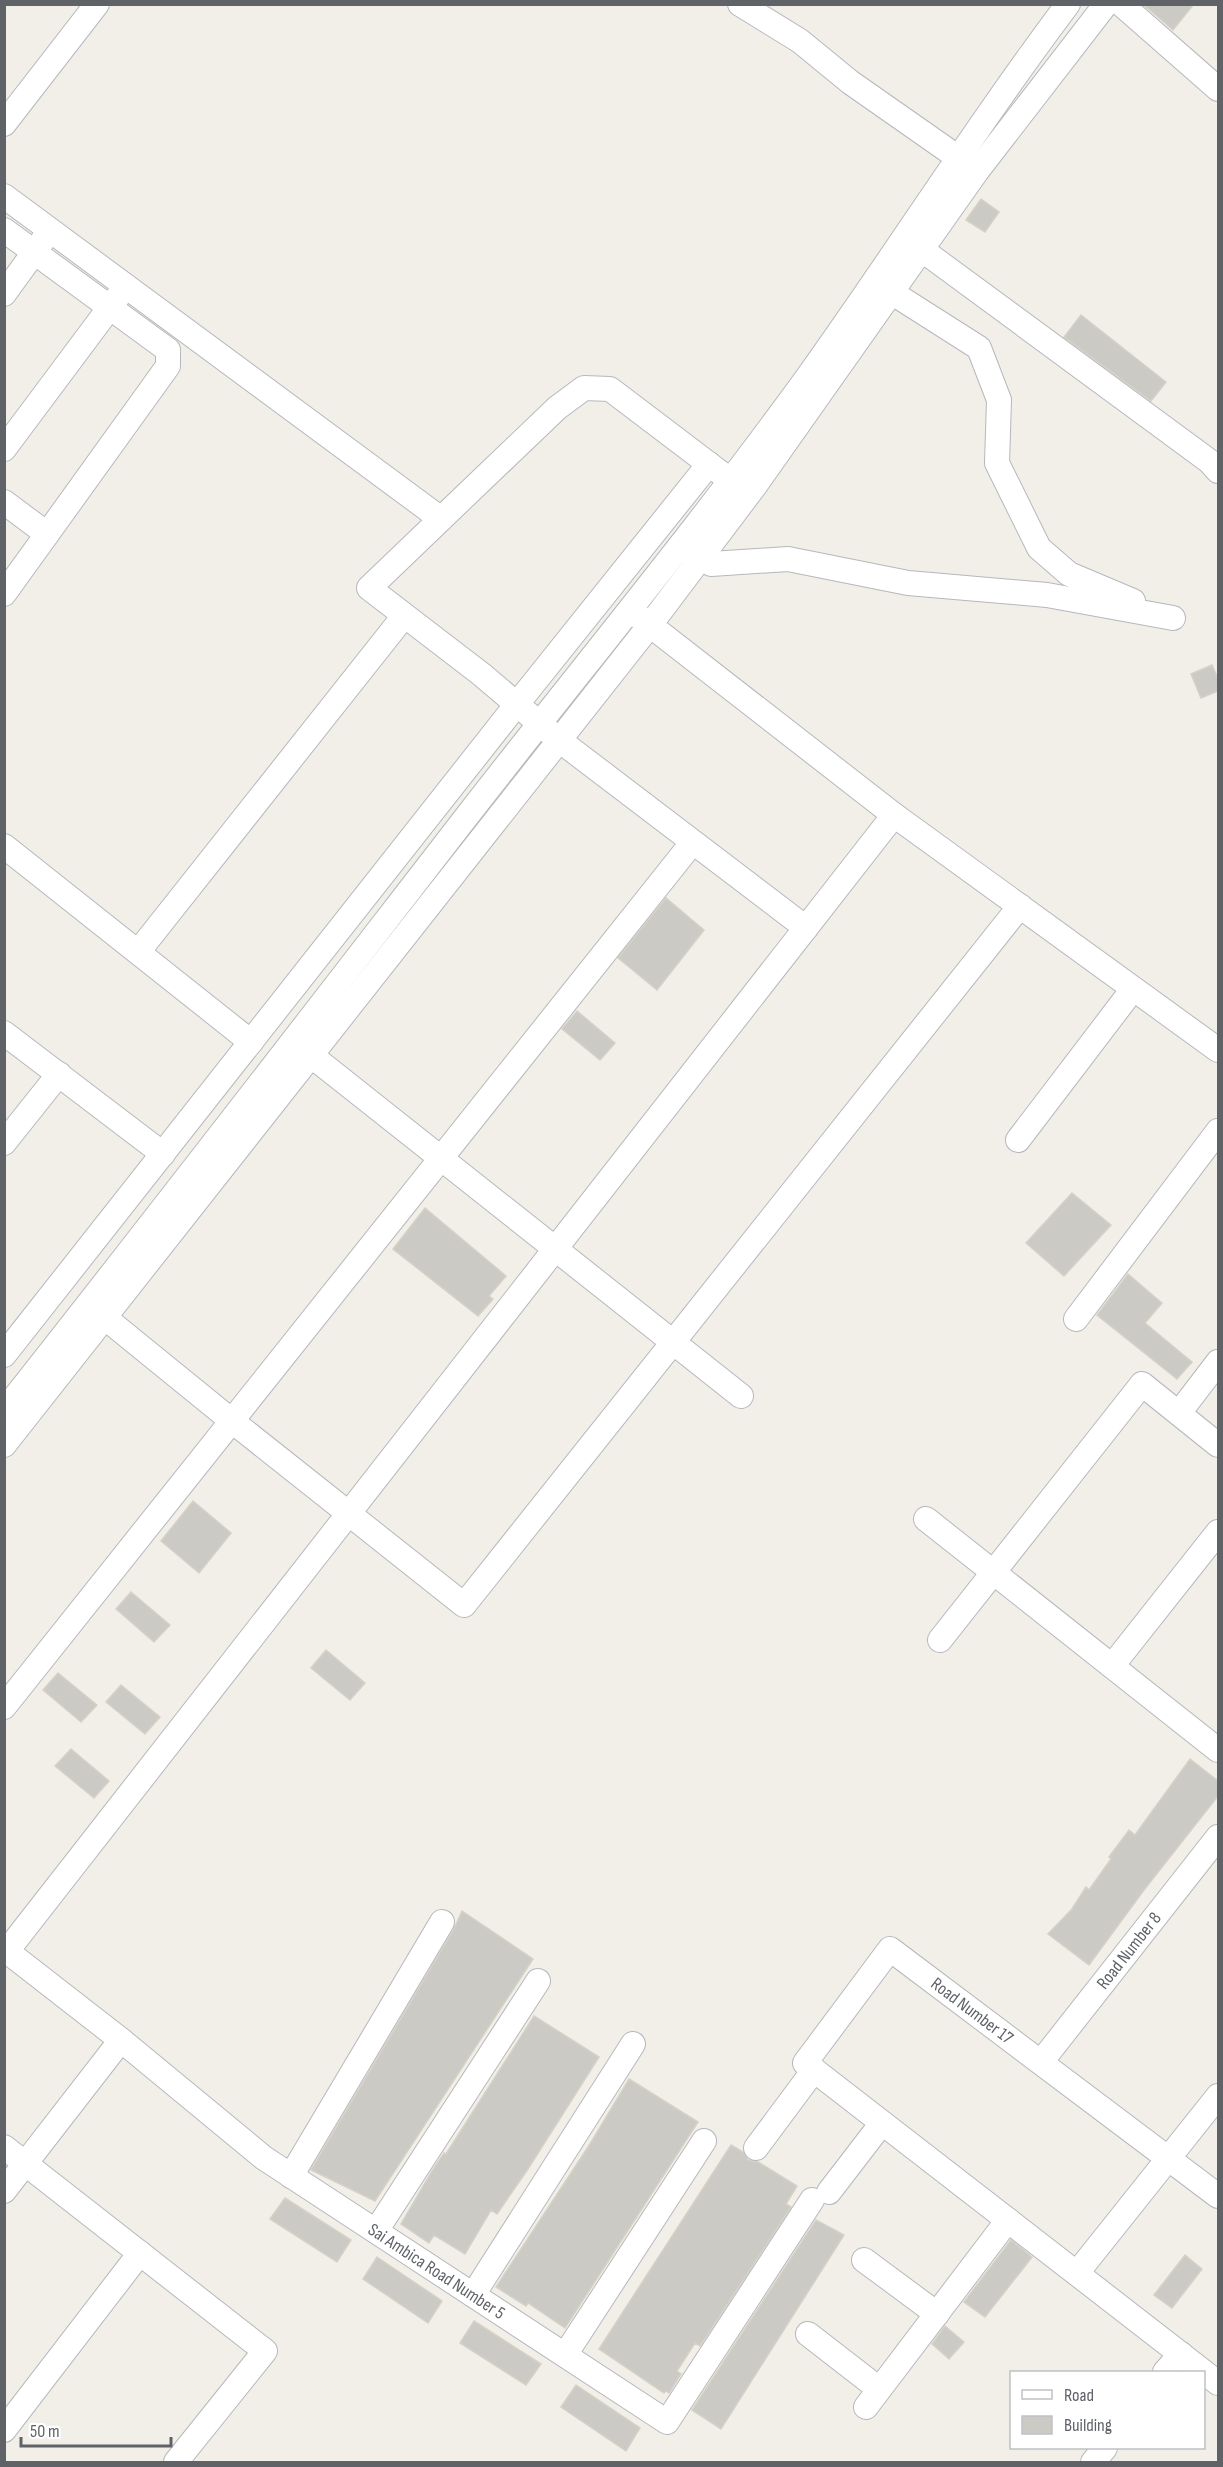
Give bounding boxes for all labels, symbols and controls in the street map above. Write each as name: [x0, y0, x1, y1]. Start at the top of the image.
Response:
street label: Road Number 8: [1092, 1908, 1166, 1993]
street label: Road Number 17: [927, 1973, 1018, 2049]
street label: Sai Ambica Road Number 5: [364, 2219, 509, 2324]
legend: [1010, 2371, 1205, 2449]
text: Road: [1064, 2385, 1094, 2406]
scale bar: [21, 2410, 171, 2448]
text: Building: [1064, 2415, 1112, 2436]
text: 50 m: [30, 2421, 60, 2442]

